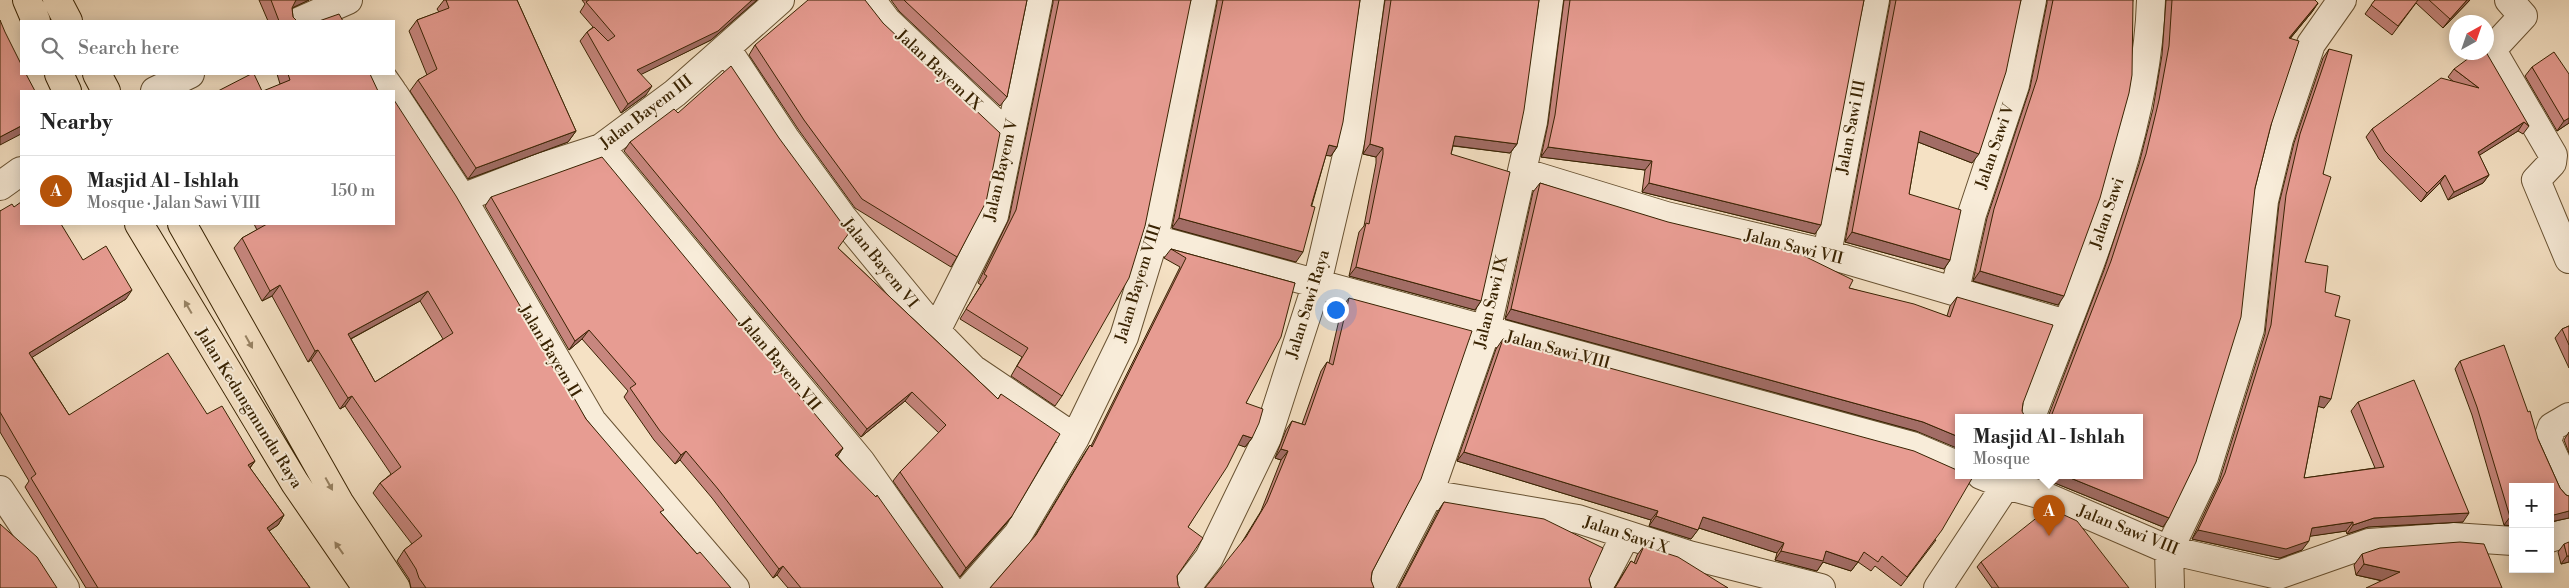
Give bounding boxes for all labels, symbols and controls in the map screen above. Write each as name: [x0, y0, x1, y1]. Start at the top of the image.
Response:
north arrow: [2449, 15, 2494, 60]
search box: [20, 20, 395, 75]
street label: Jalan Bayem IX: [891, 25, 987, 115]
icon: search: [38, 34, 66, 62]
text: Search here: [78, 36, 179, 60]
street label: Jalan Bayem III: [595, 71, 696, 154]
street label: Jalan Sawi III: [1832, 78, 1870, 177]
street label: Jalan Sawi V: [1971, 100, 2019, 192]
text: Nearby: [40, 110, 113, 136]
street label: Jalan Bayem V: [979, 116, 1023, 224]
text: Masjid Al - Ishlah: [87, 169, 239, 193]
street label: Jalan Sawi: [2085, 175, 2129, 252]
text: A: [50, 181, 62, 201]
text: 150 m: [331, 181, 375, 201]
text: Mosque · Jalan Sawi VIII: [87, 193, 260, 213]
street label: Jalan Bayem VI: [837, 213, 922, 312]
street label: Jalan Bayem VIII: [1110, 222, 1165, 345]
street label: Jalan Sawi VII: [1742, 225, 1845, 269]
street label: Jalan Sawi Raya: [1282, 246, 1334, 362]
street label: Jalan Sawi IX: [1470, 253, 1512, 351]
your location: [1323, 297, 1349, 323]
one-way arrow: [183, 300, 192, 313]
street label: Jalan Bayem II: [514, 300, 586, 401]
street label: Jalan Bayem VII: [734, 312, 825, 415]
street label: Jalan Kedungmundu Raya: [191, 323, 307, 493]
street label: Jalan Sawi VIII: [1503, 326, 1612, 373]
one-way arrow: [245, 335, 254, 349]
popup: [1955, 414, 2143, 479]
text: Masjid Al - Ishlah: [1973, 425, 2125, 449]
text: Mosque: [1973, 449, 2030, 469]
one-way arrow: [325, 476, 333, 491]
map controls: [2509, 483, 2554, 573]
button: +: [2509, 483, 2554, 528]
pin: A: [2033, 495, 2065, 536]
street label: Jalan Sawi VIII: [2074, 500, 2181, 559]
street label: Jalan Sawi X: [1580, 512, 1672, 558]
button: −: [2509, 528, 2554, 573]
one-way arrow: [334, 541, 344, 555]

